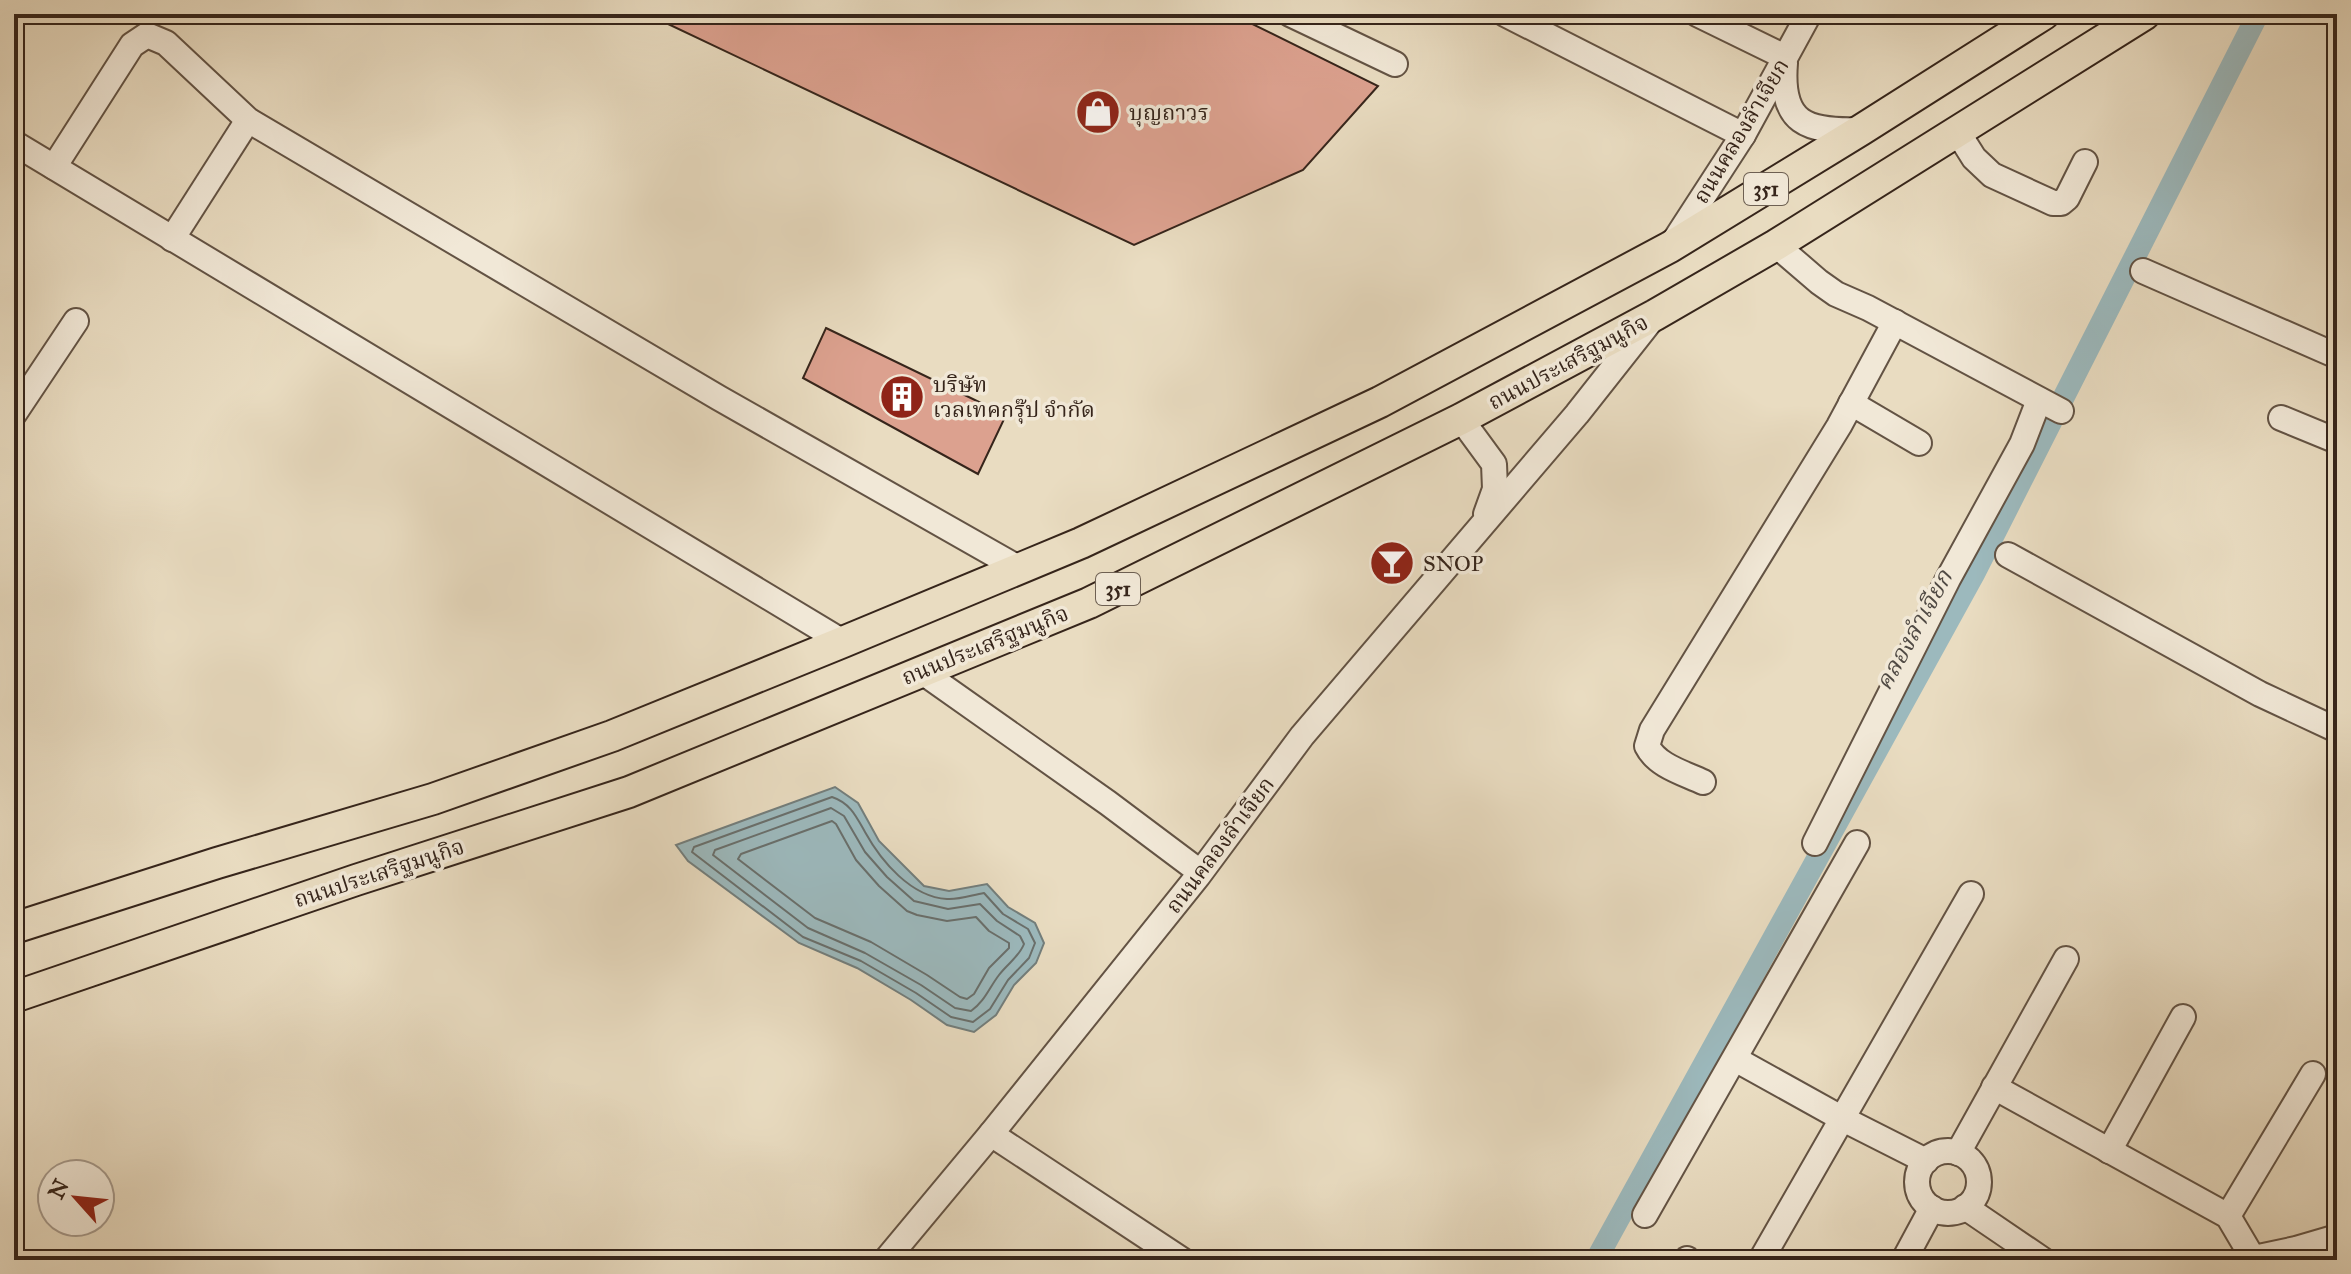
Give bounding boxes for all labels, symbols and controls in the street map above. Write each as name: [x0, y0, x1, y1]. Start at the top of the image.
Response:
street label: ถนนคลองลำเจียก: [1687, 54, 1795, 208]
shop icon: บุญถาวร: [1074, 88, 1122, 136]
place label: บุญถาวร: [1129, 99, 1209, 127]
road number: 351: [1744, 173, 1788, 205]
street label: ถนนประเสริฐมนูกิจ: [1483, 308, 1653, 416]
place label: บริษัท เวลเทคกรุ๊ป จำกัด: [933, 371, 1095, 424]
building icon: บริษัท เวลเทคกรุ๊ป จำกัด: [878, 373, 926, 421]
bar icon: SNOP: [1368, 539, 1416, 587]
place label: SNOP: [1423, 550, 1484, 577]
water label: คลองลำเจียก: [1869, 564, 1960, 695]
road number: 351: [1096, 573, 1140, 605]
street label: ถนนประเสริฐมนูกิจ: [898, 599, 1072, 691]
street label: ถนนคลองลำเจียก: [1160, 771, 1280, 919]
street label: ถนนประเสริฐมนูกิจ: [290, 833, 468, 913]
north arrow: [36, 1158, 116, 1238]
text: N: [42, 1174, 75, 1204]

